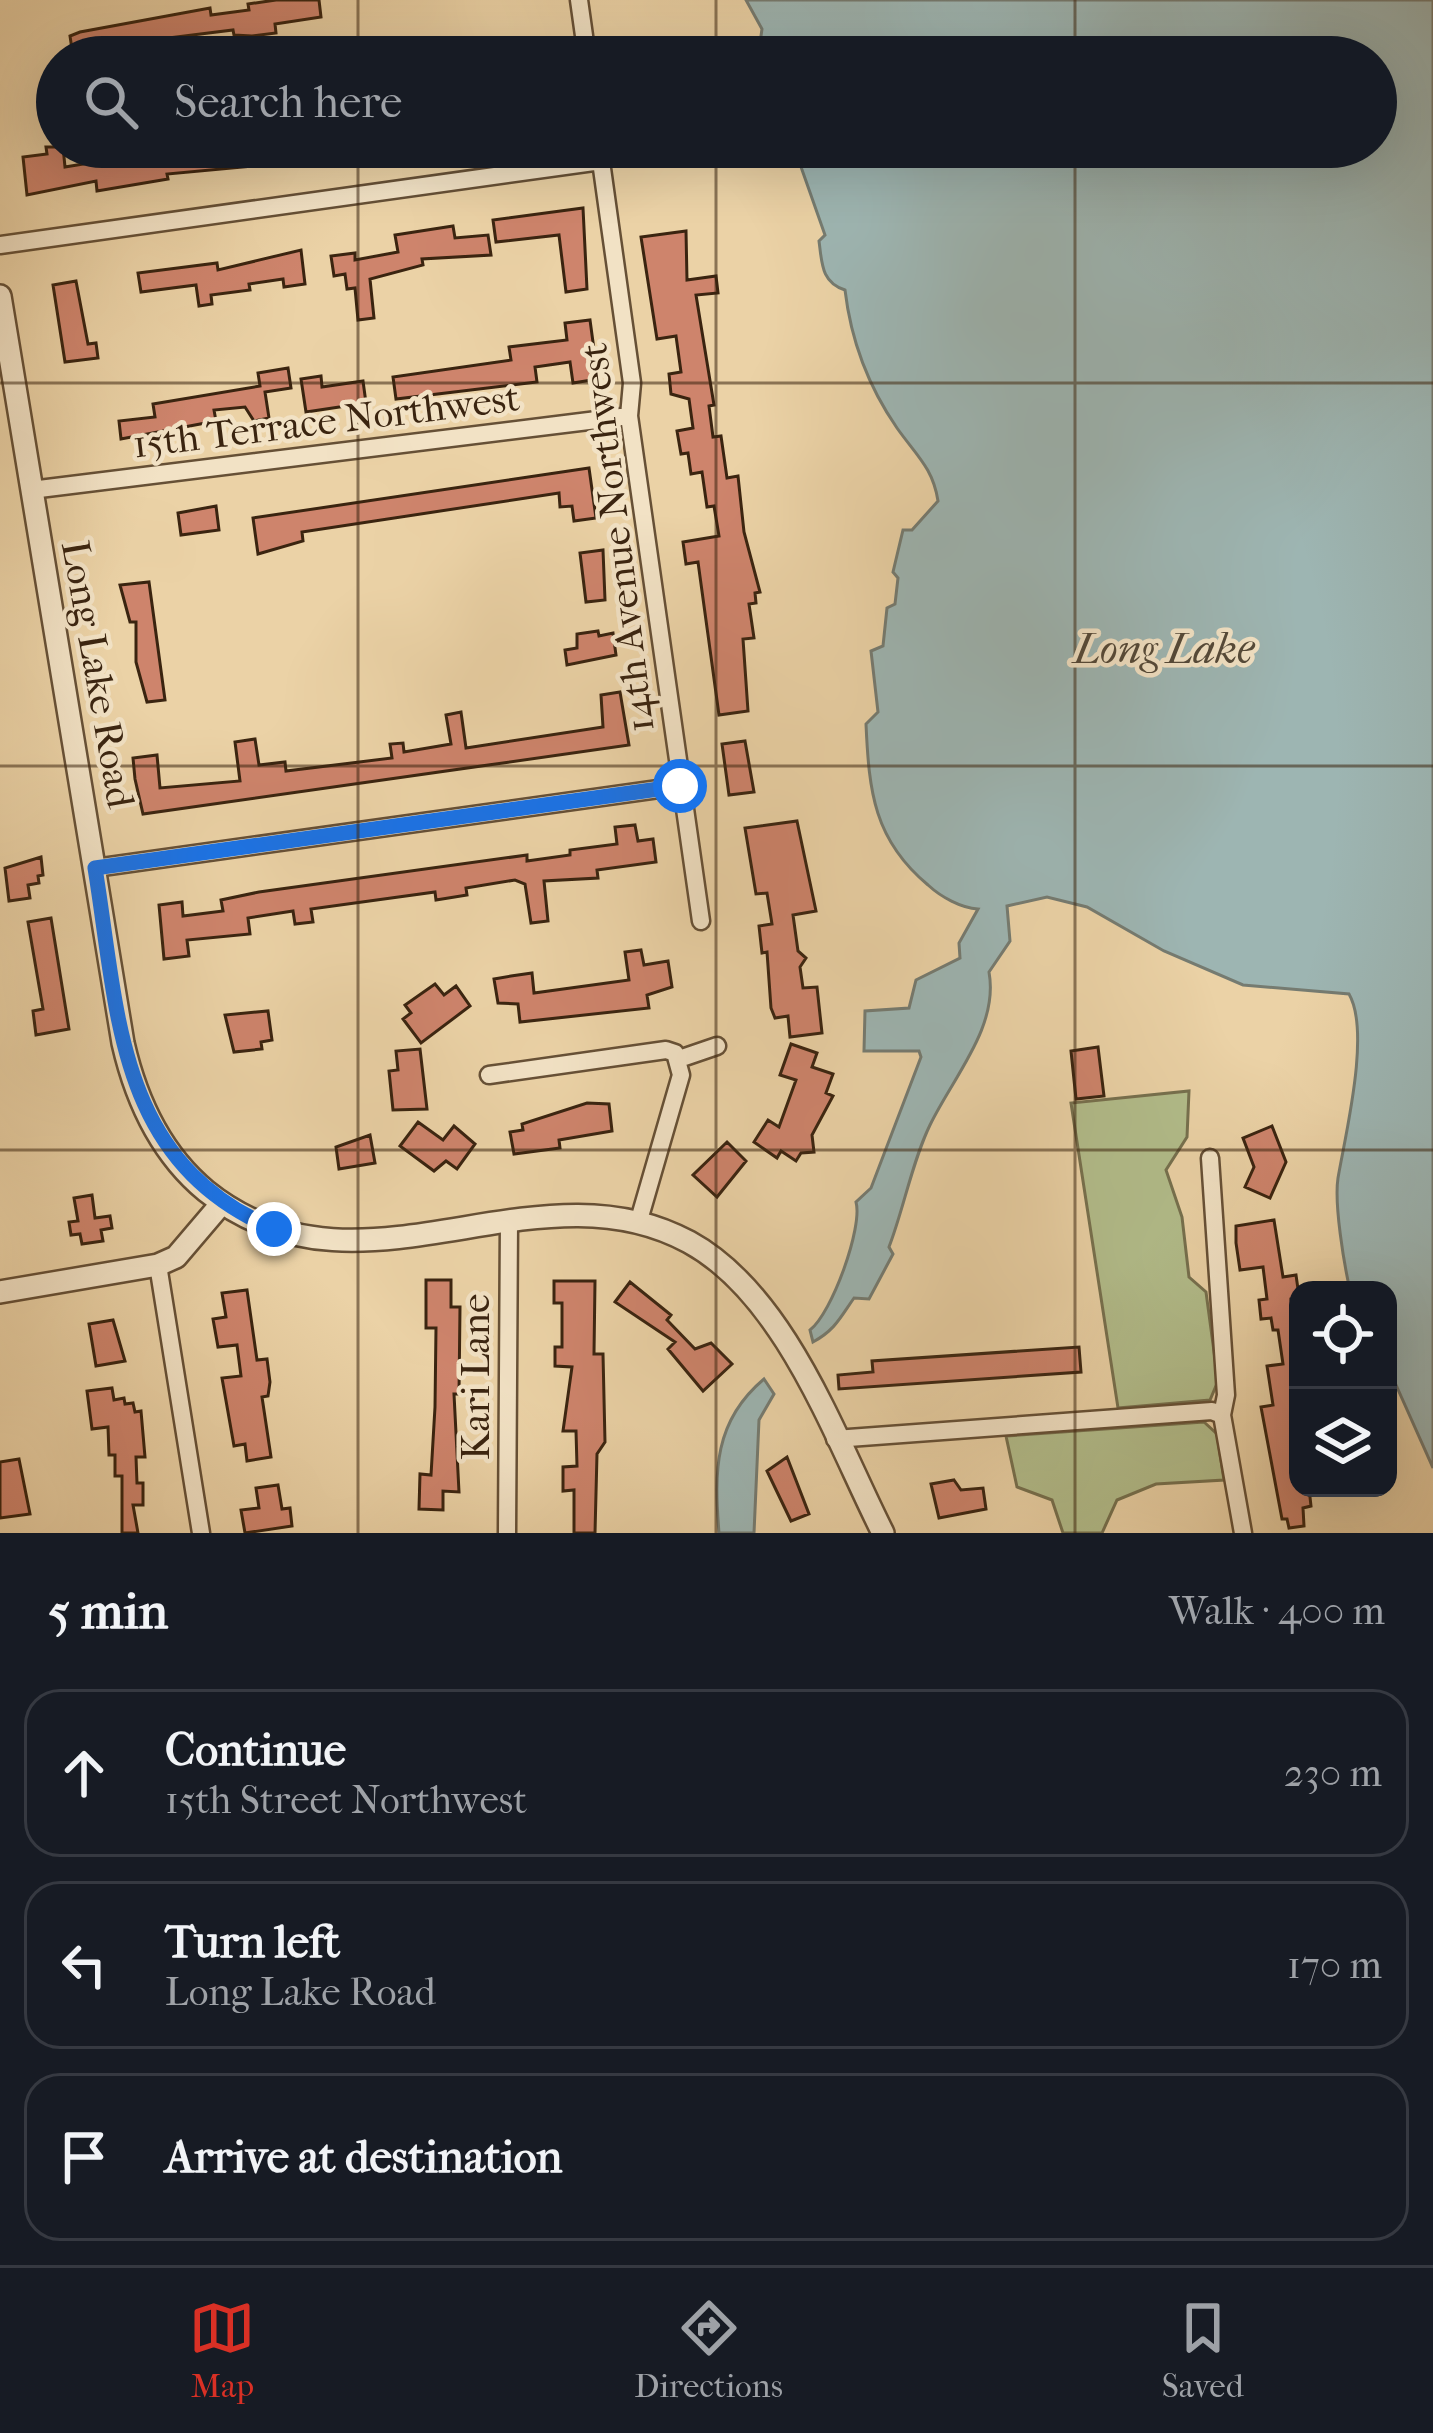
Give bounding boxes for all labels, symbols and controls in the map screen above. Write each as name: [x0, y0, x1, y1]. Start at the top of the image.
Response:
search box: [36, 36, 1397, 168]
icon: search: [78, 69, 144, 135]
text: Search here: [174, 76, 402, 129]
street label: 14th Avenue Northwest: [570, 341, 664, 735]
street label: 15th Terrace Northwest: [130, 374, 522, 468]
street label: Long Lake Road: [52, 537, 144, 812]
water label: Long Lake: [1071, 625, 1255, 674]
route start: [653, 759, 707, 813]
route end: [247, 1202, 301, 1256]
map controls: [1289, 1281, 1397, 1497]
button: locate: [1289, 1281, 1397, 1389]
street label: Kari Lane: [453, 1294, 499, 1460]
button: layers: [1289, 1389, 1397, 1497]
text: 5 min: [48, 1581, 168, 1641]
text: Walk · 400 m: [1169, 1588, 1385, 1634]
text: Continue: [165, 1724, 346, 1777]
icon: ahead: [51, 1740, 117, 1806]
text: 230 m: [1284, 1750, 1382, 1796]
text: 15th Street Northwest: [165, 1777, 527, 1823]
text: Turn left: [165, 1916, 340, 1969]
icon: left: [51, 1932, 117, 1998]
text: 170 m: [1287, 1942, 1382, 1988]
text: Long Lake Road: [165, 1969, 436, 2015]
icon: arrive: [51, 2124, 117, 2190]
text: Arrive at destination: [165, 2131, 562, 2184]
tab: Map: [189, 2295, 255, 2406]
tab: Directions: [634, 2295, 783, 2406]
tab: Saved: [1162, 2295, 1244, 2406]

